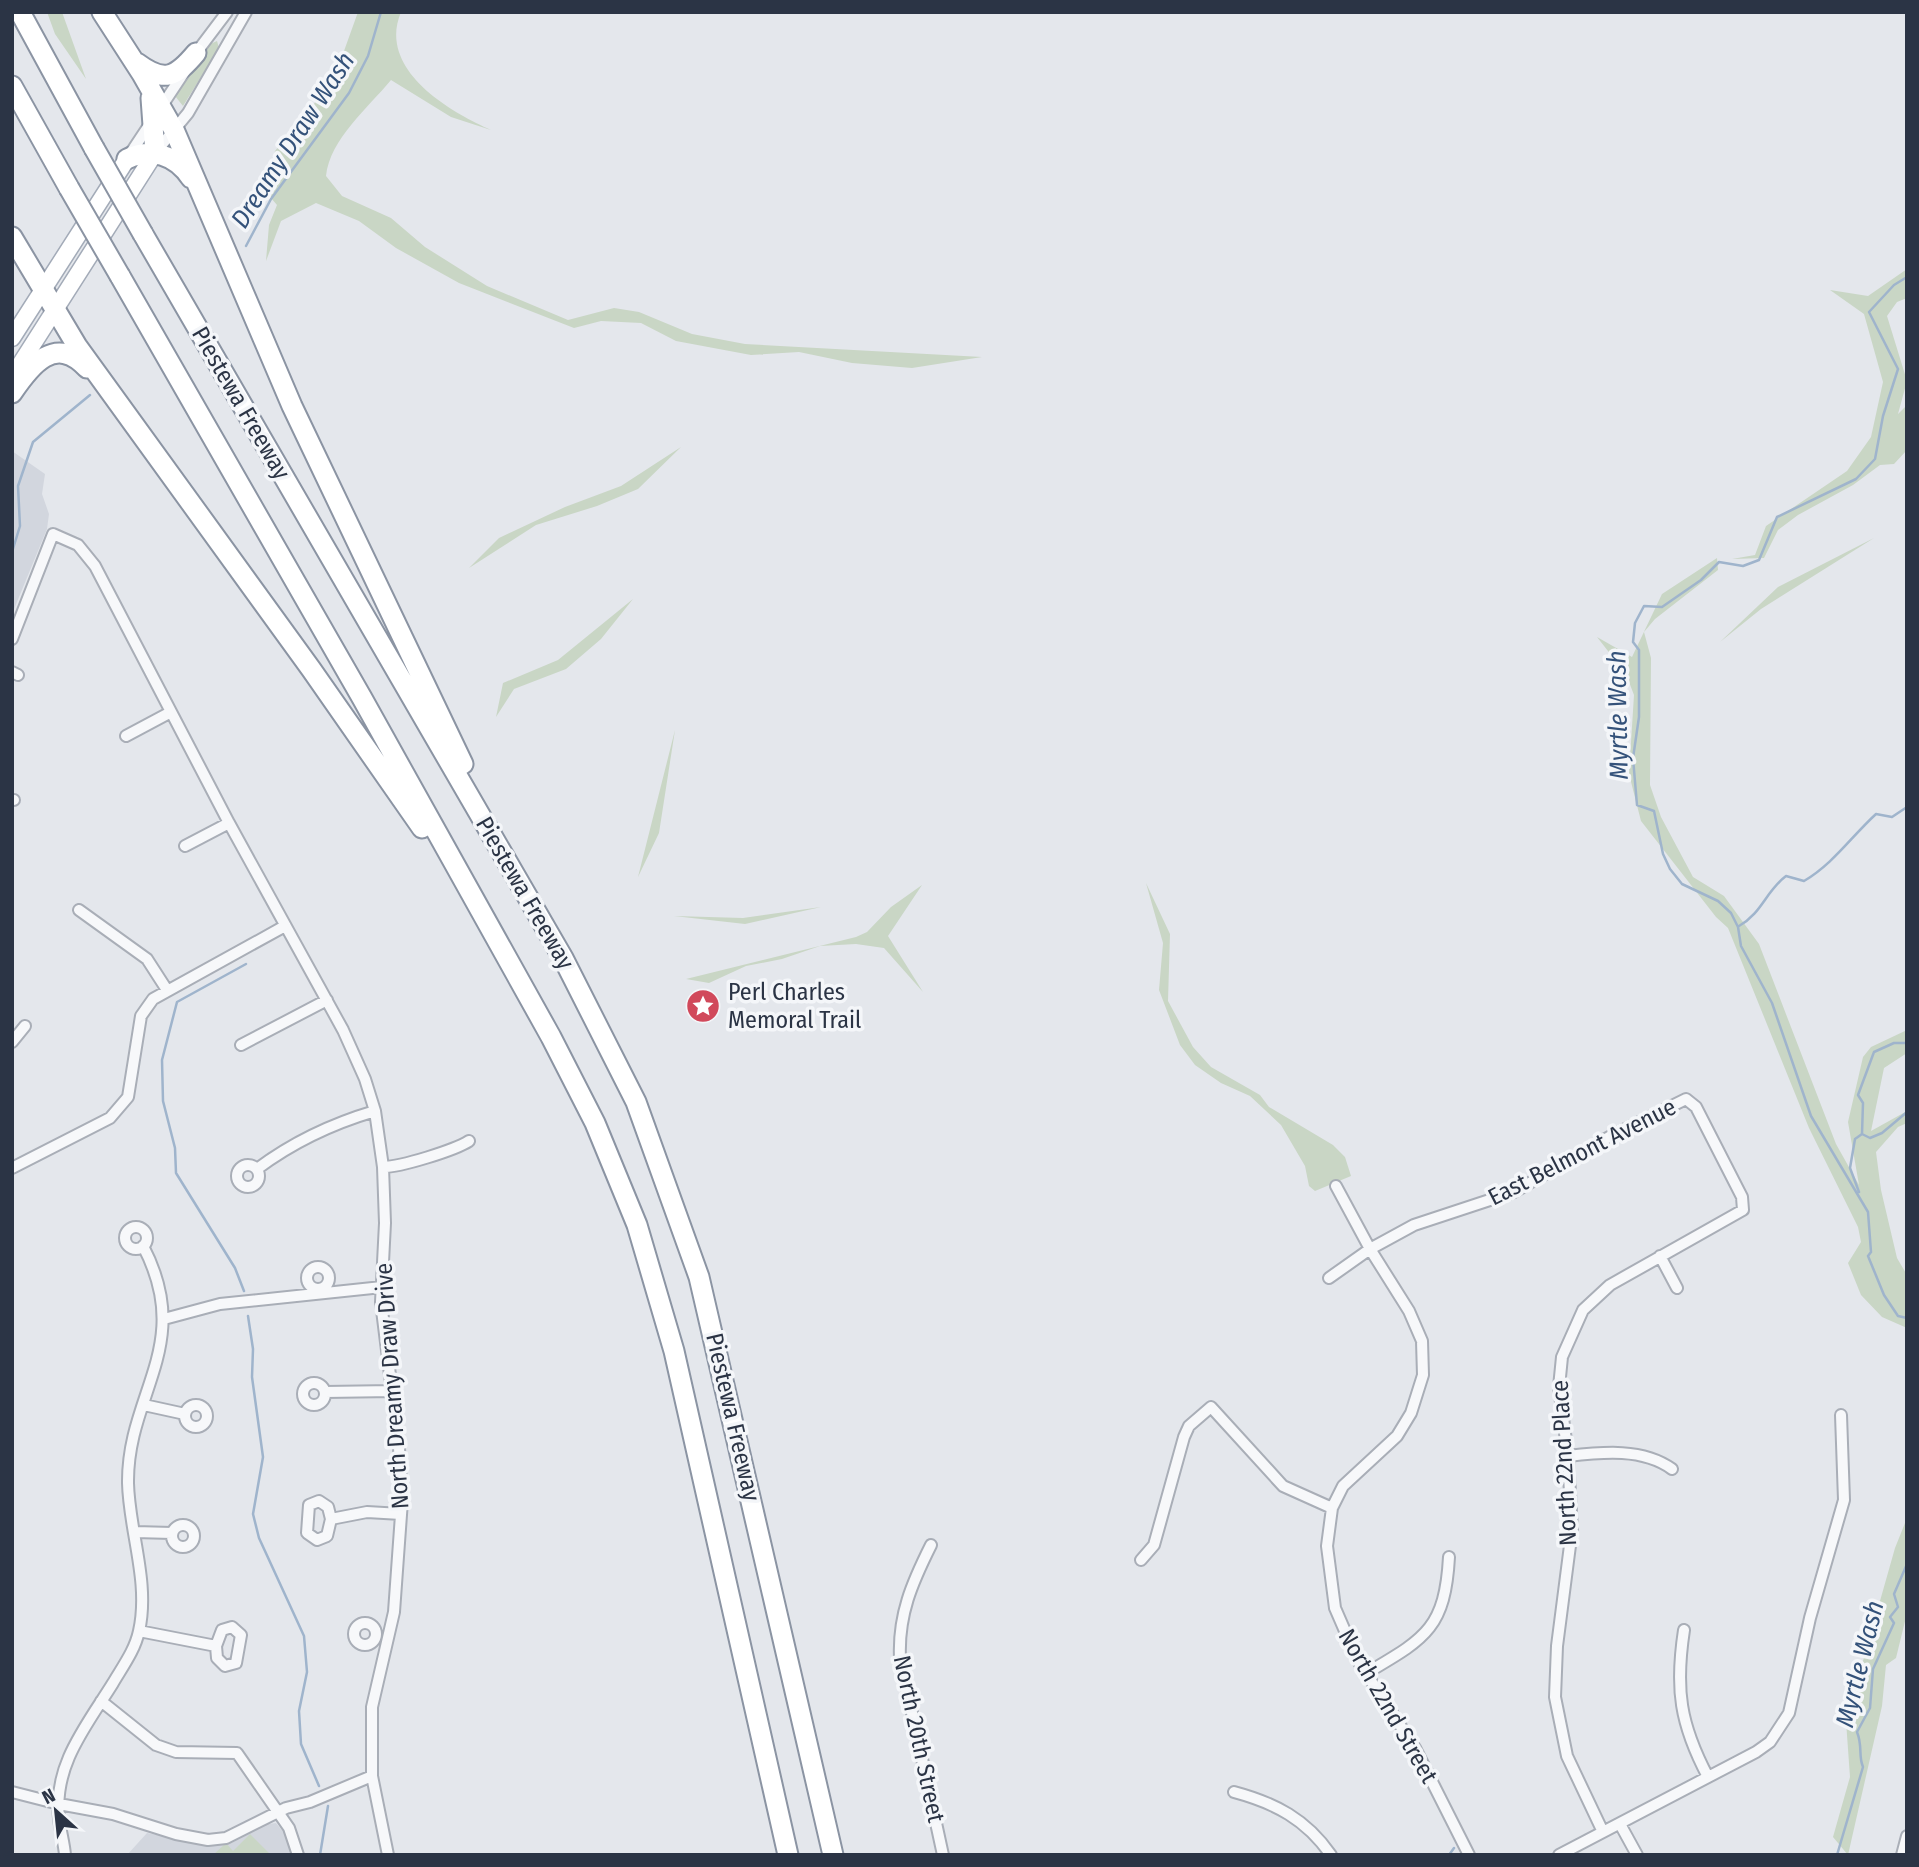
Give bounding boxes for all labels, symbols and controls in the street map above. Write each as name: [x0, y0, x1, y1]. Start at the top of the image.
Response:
water label: Dreamy Draw Wash: [225, 46, 361, 234]
street label: Piestewa Freeway: [186, 322, 296, 484]
water label: Myrtle Wash: [1601, 650, 1635, 780]
street label: Piestewa Freeway: [470, 812, 580, 974]
place label: Perl Charles Memoral Trail: [728, 978, 861, 1034]
place icon: Perl Charles Memoral Trail: [684, 987, 722, 1025]
street label: East Belmont Avenue: [1483, 1093, 1681, 1211]
street label: North Dreamy Draw Drive: [369, 1262, 415, 1510]
street label: Piestewa Freeway: [700, 1330, 766, 1504]
street label: North 22nd Place: [1546, 1379, 1582, 1547]
water label: Myrtle Wash: [1829, 1598, 1891, 1730]
street label: North 22nd Street: [1333, 1624, 1443, 1788]
street label: North 20th Street: [888, 1653, 950, 1825]
north arrow: [21, 1776, 91, 1846]
text: N: [38, 1783, 59, 1809]

